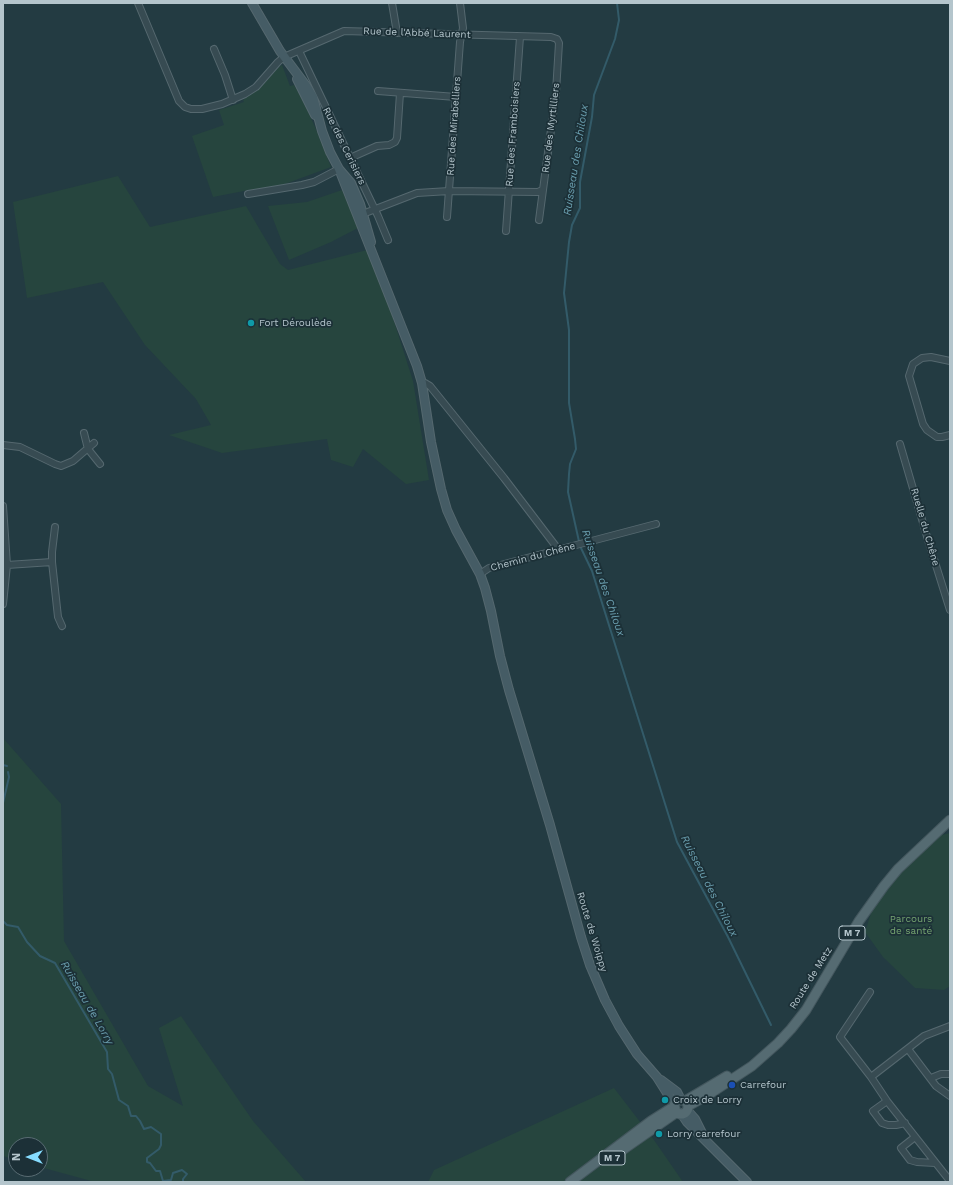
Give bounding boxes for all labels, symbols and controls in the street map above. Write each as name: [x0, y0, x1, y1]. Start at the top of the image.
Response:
street label: Rue de l'Abbé Laurent: [363, 25, 471, 41]
street label: Rue des Mirabelliers: [445, 76, 463, 176]
street label: Rue des Framboisiers: [503, 81, 523, 187]
street label: Rue des Myrtilliers: [540, 82, 562, 174]
water label: Ruisseau des Chiloux: [561, 104, 591, 216]
street label: Rue des Cerisiers: [320, 105, 368, 187]
place label: Fort Déroulède: [259, 317, 332, 329]
marker: Fort Déroulède: [246, 318, 256, 328]
street label: Ruelle du Chêne: [908, 487, 942, 567]
water label: Ruisseau des Chiloux: [579, 528, 627, 638]
street label: Chemin du Chêne: [489, 540, 577, 574]
water label: Ruisseau des Chiloux: [678, 833, 740, 939]
street label: Route de Woippy: [574, 891, 610, 973]
park label: Parcours de santé: [890, 913, 932, 936]
road number: M 7: [839, 926, 865, 940]
street label: Route de Metz: [787, 945, 835, 1011]
water label: Ruisseau de Lorry: [58, 959, 116, 1047]
place label: Carrefour: [740, 1079, 786, 1091]
marker: Carrefour: [727, 1080, 737, 1090]
place label: Croix de Lorry: [673, 1094, 742, 1106]
marker: Croix de Lorry: [660, 1095, 670, 1105]
place label: Lorry carrefour: [667, 1128, 741, 1140]
marker: Lorry carrefour: [654, 1129, 664, 1139]
north arrow: [8, 1137, 48, 1177]
road number: M 7: [599, 1151, 625, 1165]
text: N: [10, 1153, 23, 1161]

